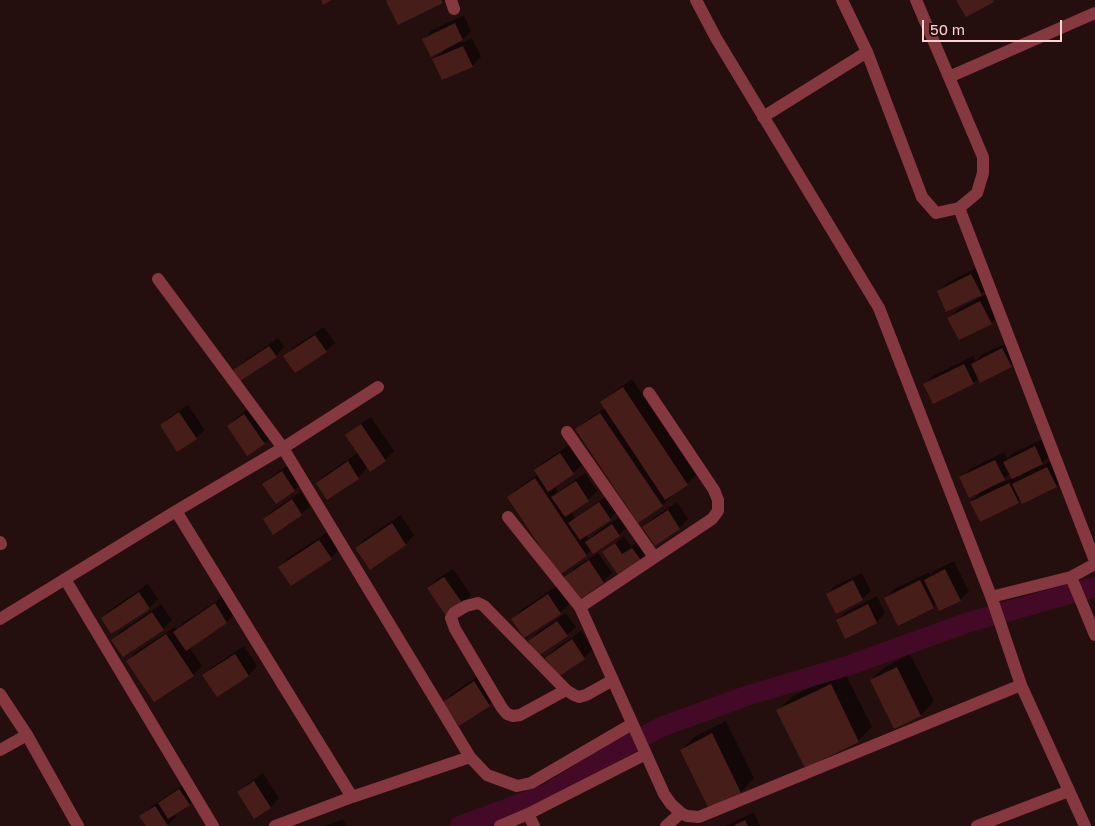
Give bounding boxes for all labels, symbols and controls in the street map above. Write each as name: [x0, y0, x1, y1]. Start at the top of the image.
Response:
scale bar: [925, 10, 1065, 42]
text: 50 m: [930, 20, 965, 38]

